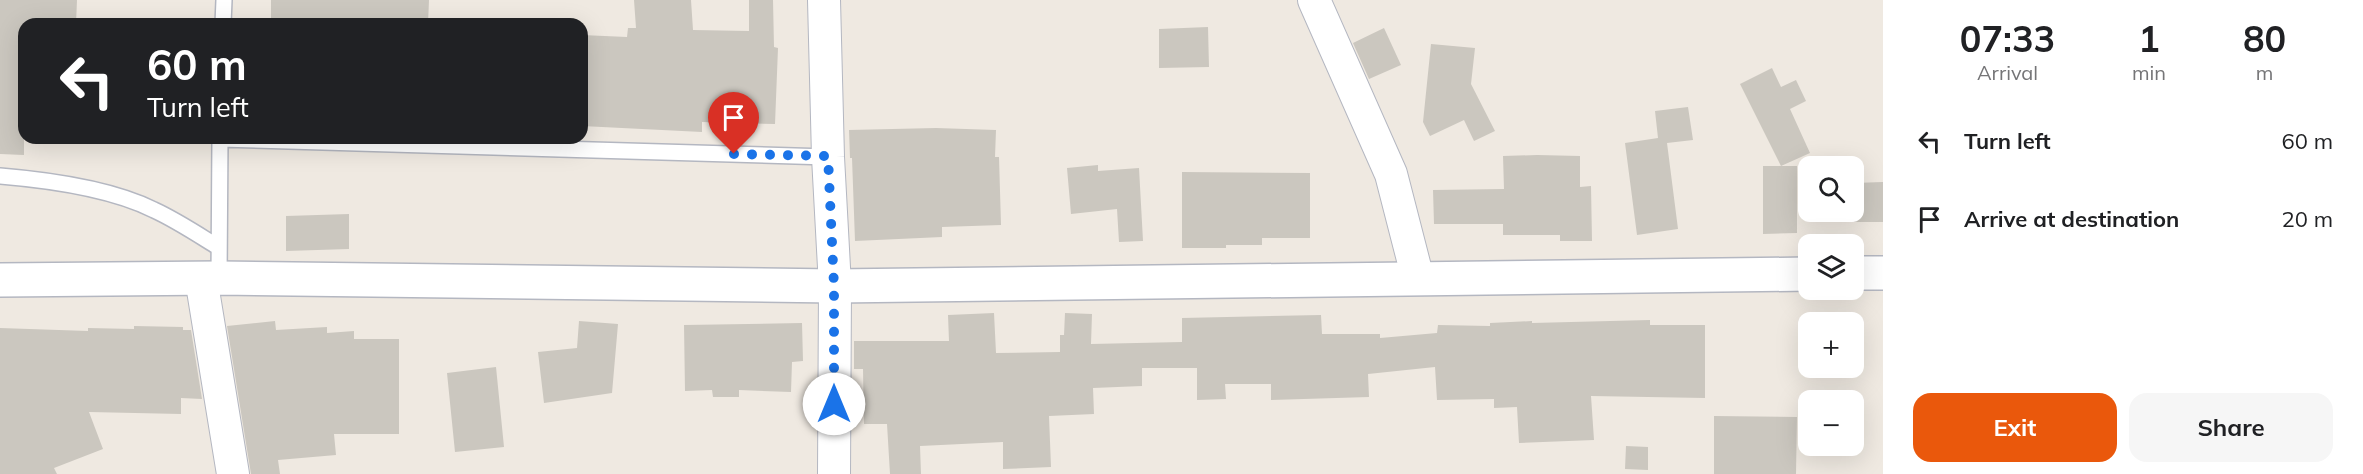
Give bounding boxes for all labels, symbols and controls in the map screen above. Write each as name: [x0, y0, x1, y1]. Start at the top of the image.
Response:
text: 07:33: [1960, 16, 2055, 61]
text: 1: [2138, 16, 2160, 61]
text: 80: [2243, 16, 2286, 61]
text: 60 m: [147, 38, 247, 91]
icon: left: [48, 42, 126, 120]
text: Arrival: [1977, 60, 2038, 85]
text: min: [2132, 60, 2166, 85]
text: m: [2256, 60, 2273, 85]
text: Turn left: [147, 90, 249, 124]
pin: [708, 92, 759, 154]
icon: arrive: [717, 101, 750, 134]
icon: left: [1913, 125, 1946, 158]
text: Turn left: [1964, 127, 2051, 155]
text: 60 m: [2282, 127, 2333, 155]
map controls: [1798, 156, 1864, 456]
button: search: [1798, 156, 1864, 222]
icon: arrive: [1913, 203, 1946, 236]
text: Arrive at destination: [1964, 205, 2179, 233]
text: 20 m: [2282, 205, 2333, 233]
button: layers: [1798, 234, 1864, 300]
button: +: [1798, 312, 1864, 378]
position arrow: [802, 372, 866, 436]
button: −: [1798, 390, 1864, 456]
button: Exit: [1913, 393, 2117, 462]
button: Share: [2129, 393, 2333, 462]

